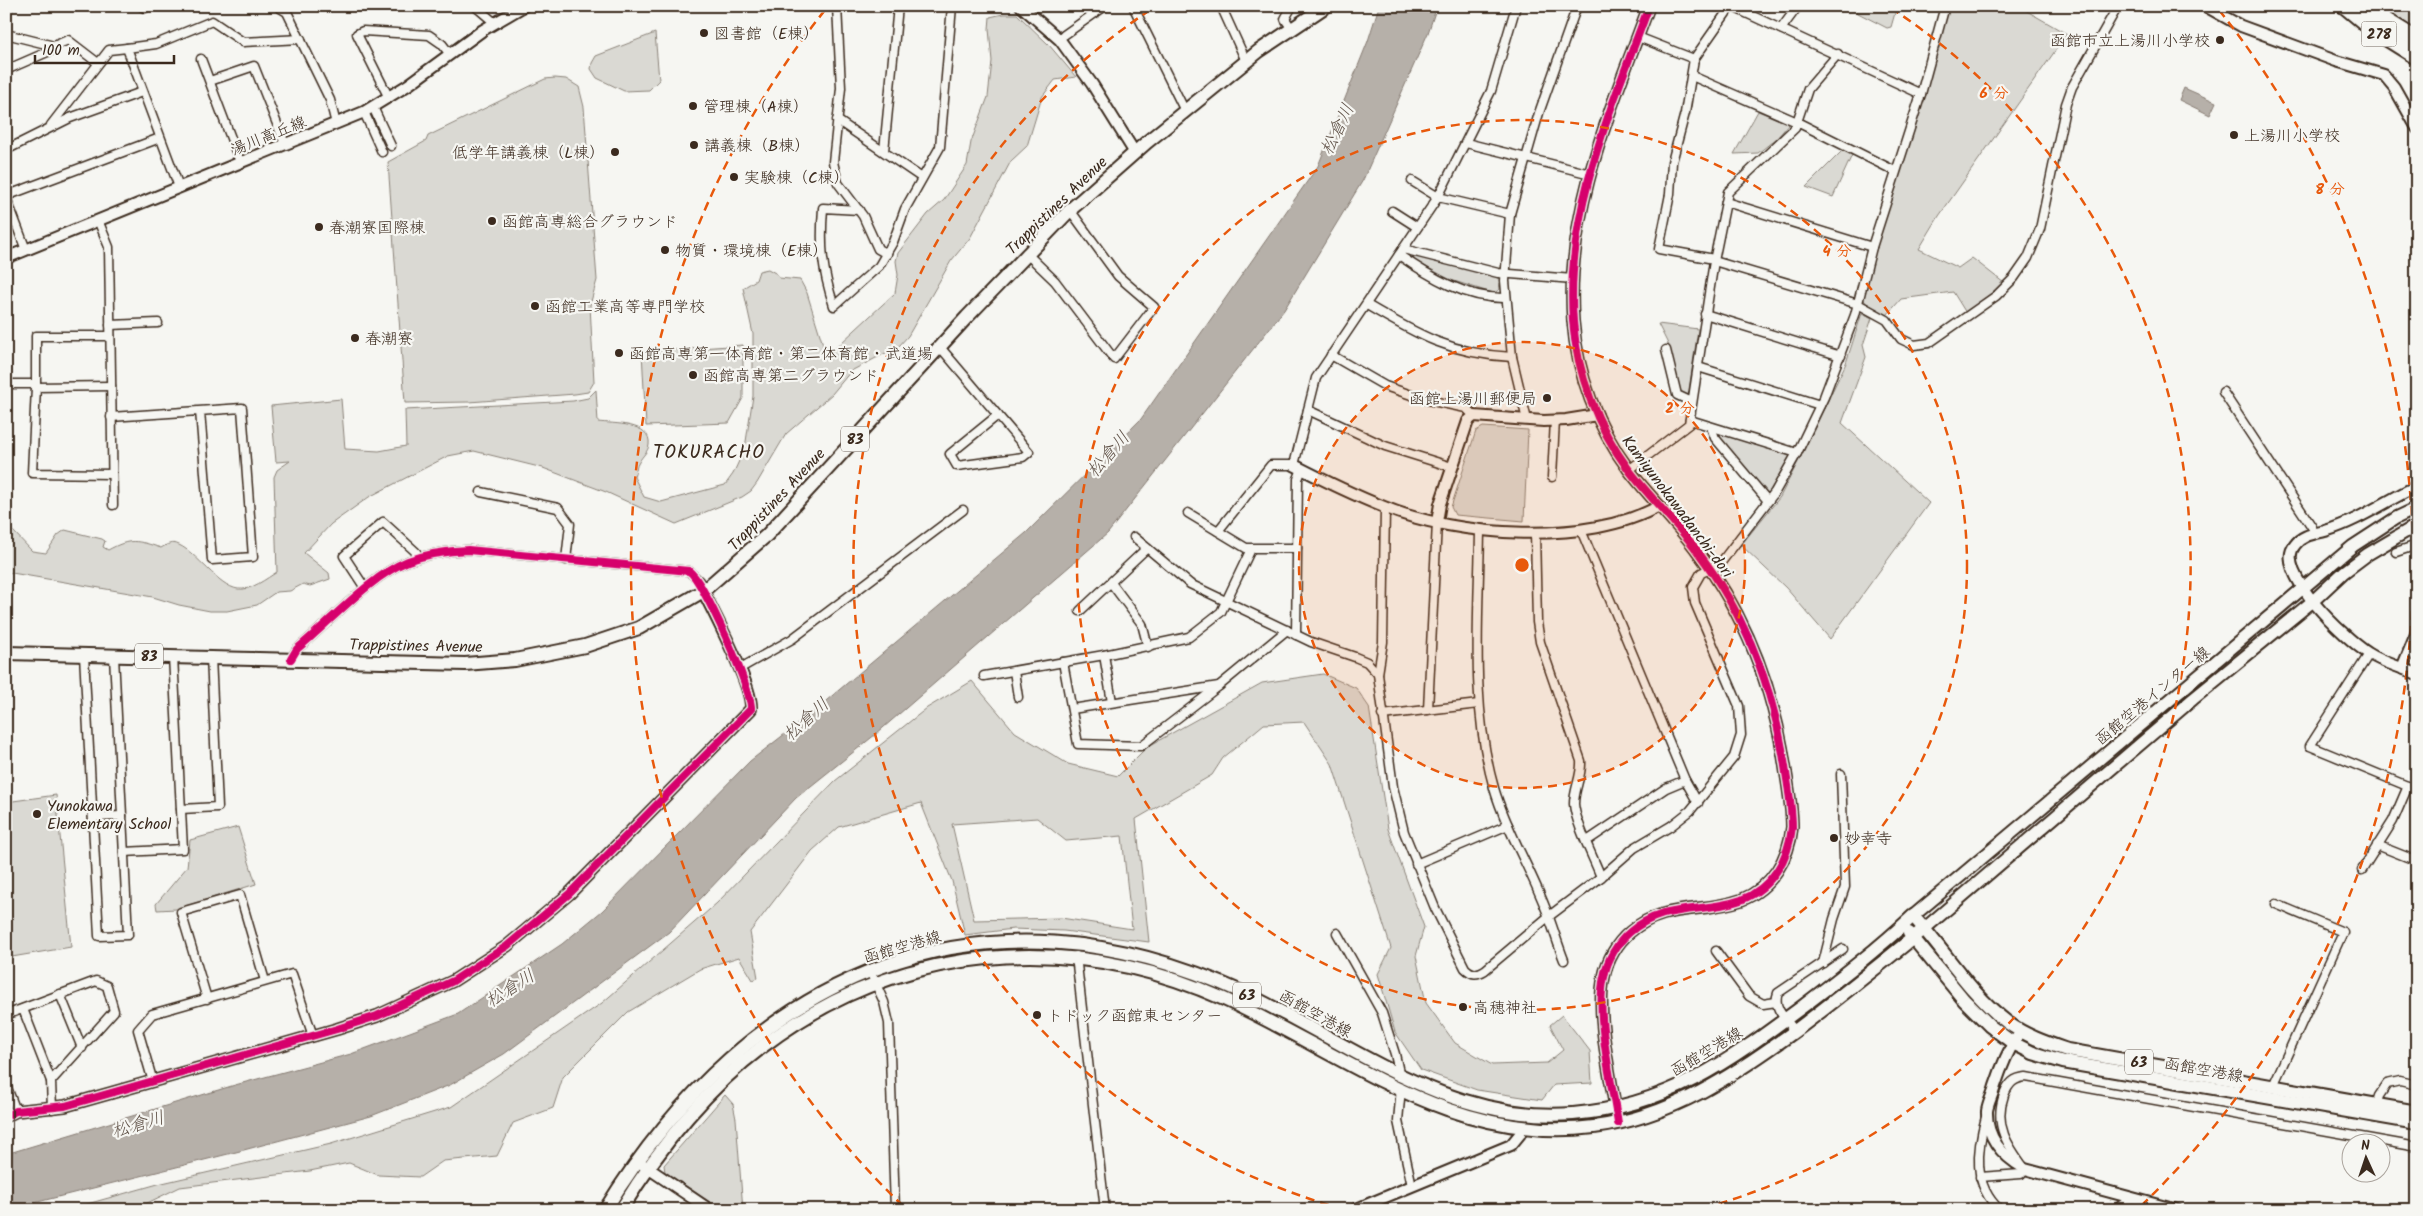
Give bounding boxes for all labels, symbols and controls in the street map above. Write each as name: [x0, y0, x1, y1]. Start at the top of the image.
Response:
place label: 図書館（E棟）: [714, 22, 819, 47]
road number: 278: [2362, 22, 2396, 46]
marker: 図書館（E棟）: [698, 27, 710, 39]
place label: 函館市立上湯川小学校: [2050, 29, 2210, 54]
scale bar: [35, 32, 174, 64]
marker: 函館市立上湯川小学校: [2214, 34, 2226, 46]
text: 100 m: [42, 39, 80, 63]
text: 6 分: [1980, 82, 2008, 106]
place label: 管理棟（A棟）: [703, 95, 809, 120]
water label: 松倉川: [1313, 99, 1363, 160]
marker: 管理棟（A棟）: [687, 100, 699, 112]
street label: 湯川高丘線: [227, 110, 310, 163]
place label: 上湯川小学校: [2244, 124, 2340, 149]
marker: 上湯川小学校: [2228, 129, 2240, 141]
place label: 講義棟（B棟）: [704, 134, 810, 159]
marker: 講義棟（B棟）: [688, 139, 700, 151]
place label: 低学年講義棟（L棟）: [452, 141, 605, 166]
marker: 低学年講義棟（L棟）: [609, 146, 621, 158]
street label: Trappistines Avenue: [1000, 151, 1114, 261]
place label: 実験棟（C棟）: [744, 166, 850, 191]
marker: 実験棟（C棟）: [728, 171, 740, 183]
text: 8 分: [2315, 178, 2345, 202]
place label: 函館高専総合グラウンド: [502, 210, 678, 235]
marker: 函館高専総合グラウンド: [486, 215, 498, 227]
place label: 春潮寮国際棟: [329, 216, 425, 241]
marker: 春潮寮国際棟: [313, 221, 325, 233]
place label: 物質・環境棟（E棟）: [675, 239, 828, 264]
text: 4 分: [1823, 240, 1851, 264]
marker: 物質・環境棟（E棟）: [659, 244, 671, 256]
place label: 函館工業高等専門学校: [545, 295, 705, 320]
marker: 函館工業高等専門学校: [529, 300, 541, 312]
place label: 春潮寮: [365, 327, 413, 352]
marker: 春潮寮: [349, 332, 361, 344]
place label: 函館高専第一体育館・第二体育館・武道場: [629, 342, 933, 367]
marker: 函館高専第一体育館・第二体育館・武道場: [613, 347, 625, 359]
place label: 函館高専第二グラウンド: [703, 364, 879, 389]
marker: 函館高専第二グラウンド: [687, 369, 699, 381]
place label: 函館上湯川郵便局: [1409, 387, 1537, 412]
marker: 函館上湯川郵便局: [1541, 392, 1553, 404]
text: 2 分: [1665, 397, 1695, 421]
water label: 松倉川: [1080, 425, 1138, 485]
road number: 83: [841, 426, 869, 452]
street label: Kamiyunokawadanchi-dori: [1615, 430, 1740, 584]
district label: TOKURACHO: [653, 438, 765, 468]
street label: Trappistines Avenue: [722, 443, 832, 557]
centre of rings: [1513, 556, 1531, 574]
street label: Trappistines Avenue: [349, 633, 483, 660]
street label: 函館空港インター線: [2090, 640, 2216, 752]
road number: 83: [135, 644, 163, 668]
water label: 松倉川: [777, 691, 837, 749]
place label: Yunokawa Elementary School: [47, 794, 172, 837]
marker: Yunokawa Elementary School: [31, 808, 43, 820]
place label: 妙幸寺: [1844, 827, 1892, 852]
marker: 妙幸寺: [1828, 832, 1840, 844]
street label: 函館空港線: [861, 924, 944, 970]
water label: 松倉川: [480, 963, 541, 1016]
road number: 63: [1233, 982, 1261, 1008]
street label: 函館空港線: [1274, 984, 1356, 1045]
place label: 高穂神社: [1473, 996, 1537, 1021]
marker: 高穂神社: [1457, 1001, 1469, 1013]
place label: トドック函館東センター: [1047, 1004, 1222, 1029]
marker: トドック函館東センター: [1031, 1009, 1043, 1021]
street label: 函館空港線: [1666, 1021, 1748, 1084]
road number: 63: [2125, 1050, 2153, 1074]
street label: 函館空港線: [2162, 1051, 2245, 1090]
water label: 松倉川: [108, 1104, 168, 1147]
north arrow: [2340, 1134, 2390, 1184]
text: N: [2360, 1135, 2371, 1157]

